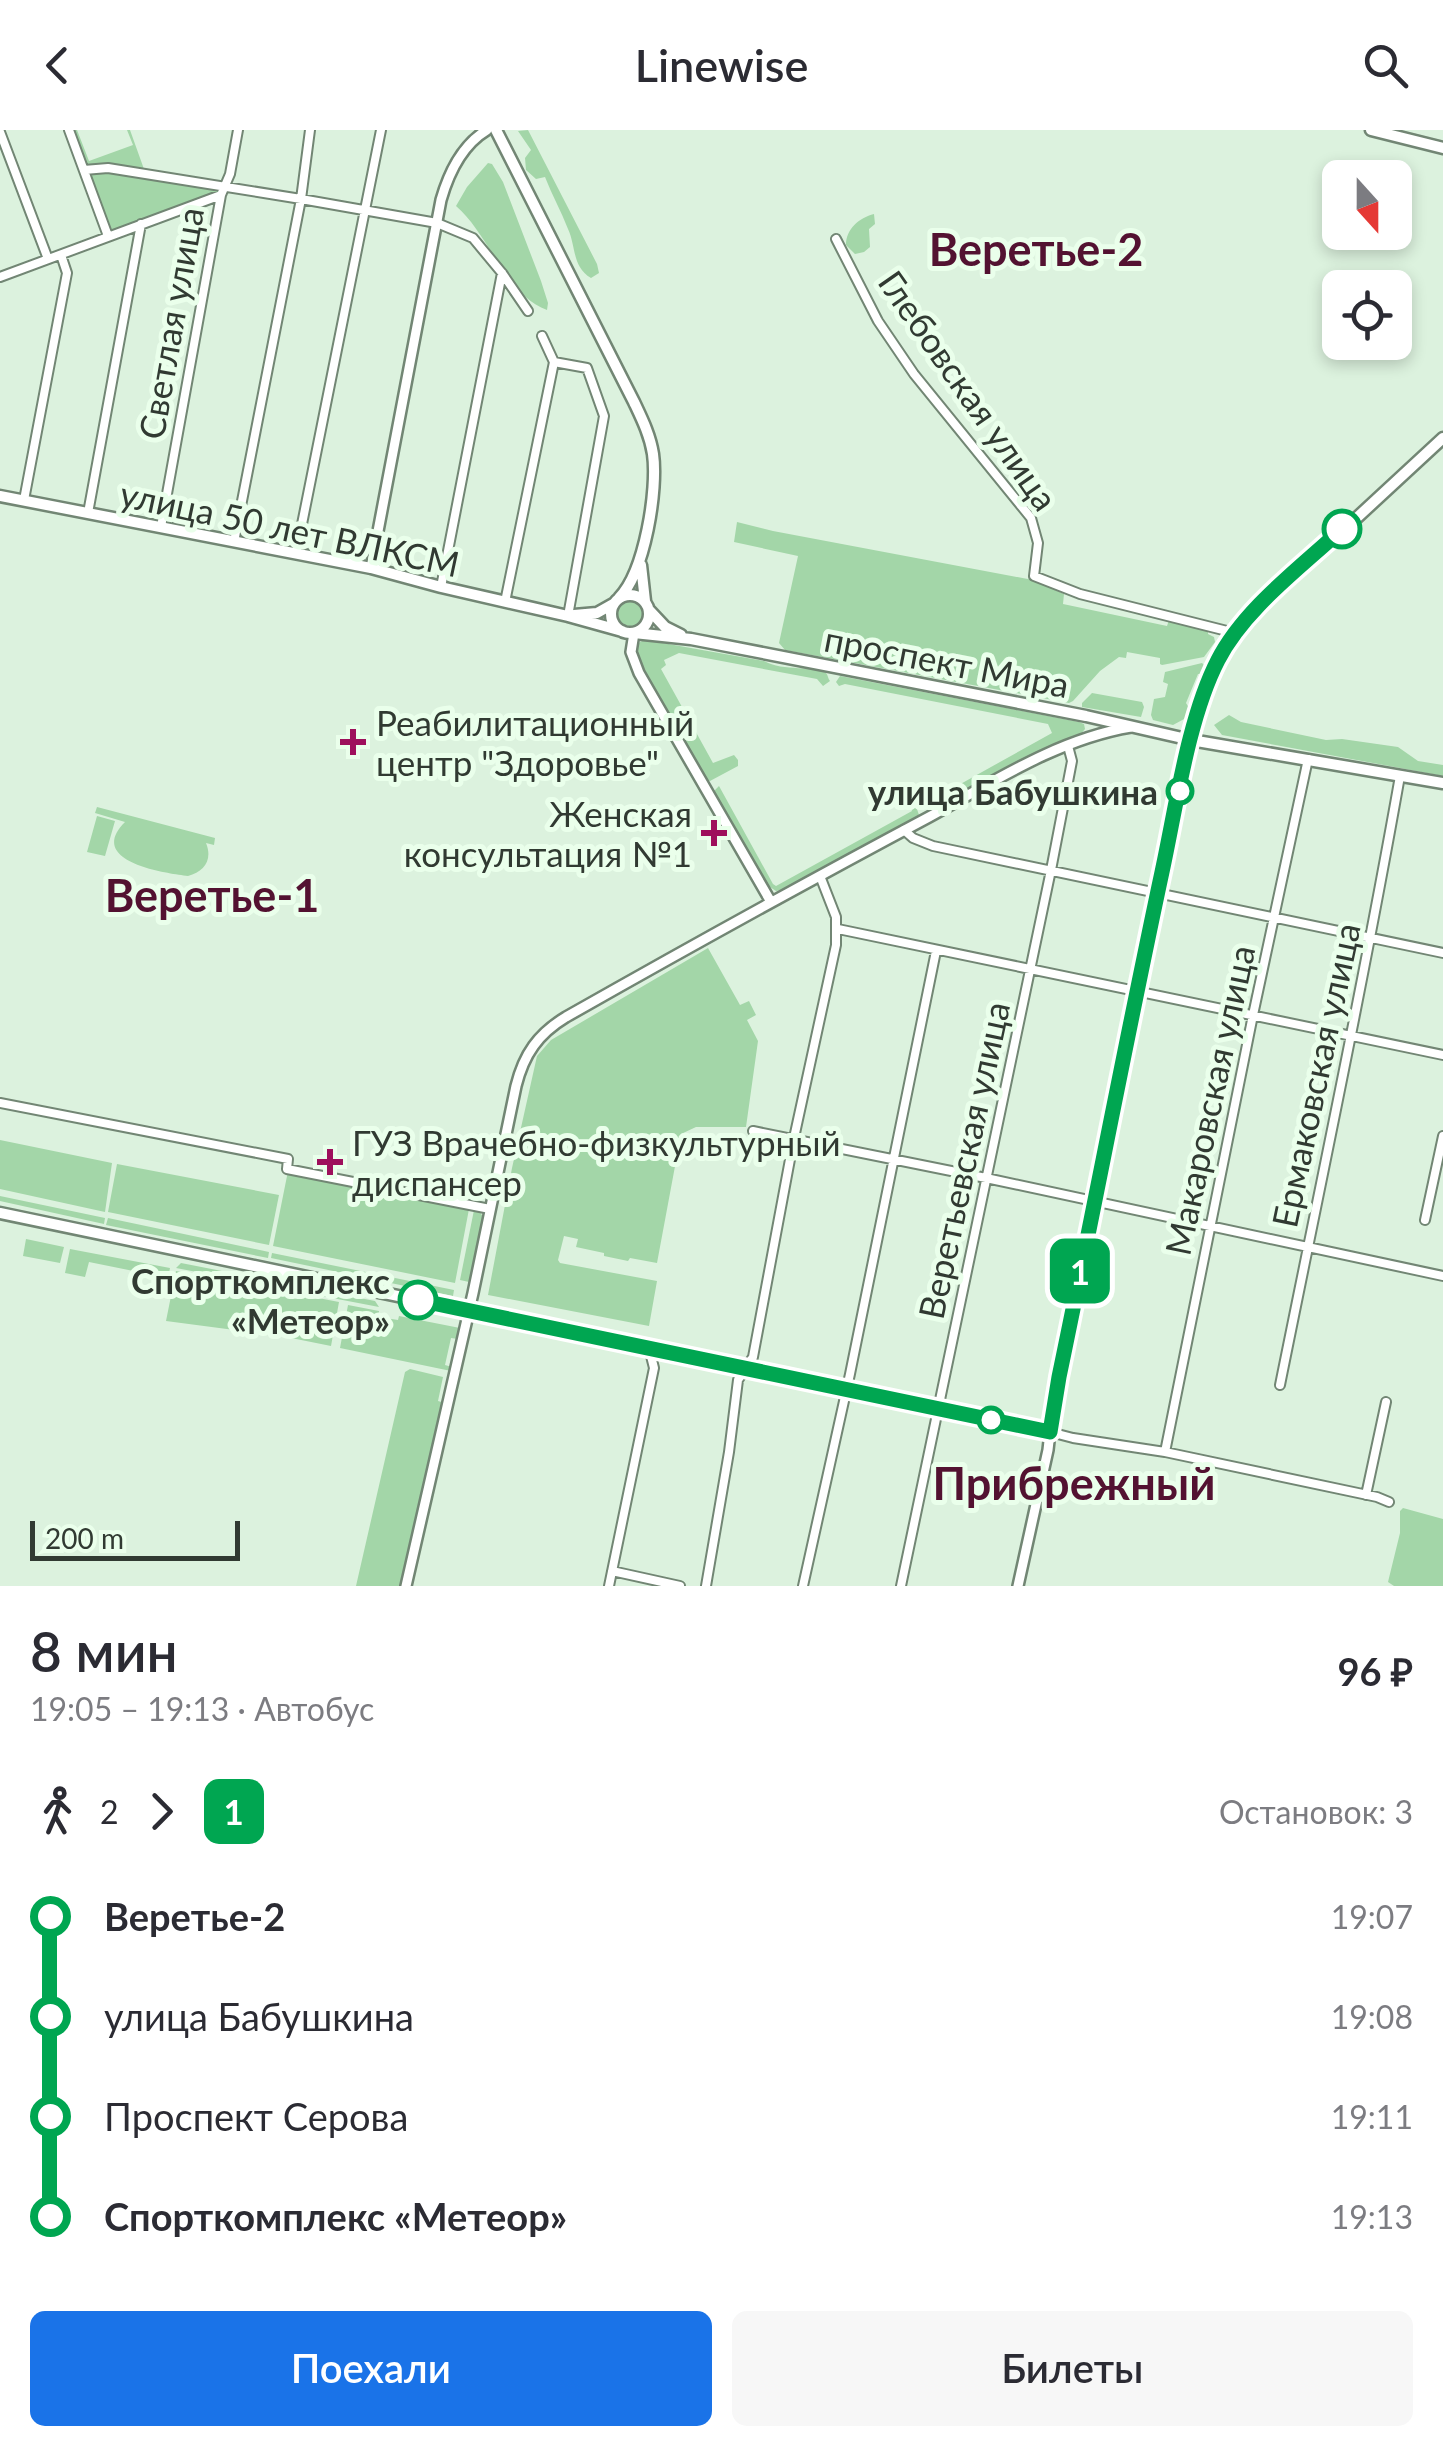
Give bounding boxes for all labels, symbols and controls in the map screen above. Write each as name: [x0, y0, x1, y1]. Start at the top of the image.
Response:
icon: back: [30, 38, 85, 93]
text: Linewise: [635, 38, 808, 92]
icon: search: [1358, 38, 1413, 93]
north arrow: [1322, 160, 1412, 250]
map controls: [1322, 160, 1412, 360]
street label: Светлая улица: [129, 204, 211, 442]
district label: Веретье-2: [929, 222, 1143, 276]
street label: Глебовская улица: [871, 262, 1067, 518]
button: locate: [1322, 270, 1412, 360]
street label: улица 50 лет ВЛКСМ: [117, 472, 463, 584]
unlabelled marker: [1323, 510, 1361, 548]
street label: проспект Мира: [821, 617, 1073, 705]
place label: Реабилитационный центр "Здоровье": [376, 701, 694, 783]
marker: Реабилитационный центр "Здоровье": [340, 729, 366, 755]
place label: улица Бабушкина: [868, 770, 1158, 812]
marker: улица Бабушкина: [1167, 778, 1193, 804]
place label: Женская консультация №1: [404, 792, 692, 874]
marker: Женская консультация №1: [701, 820, 727, 846]
district label: Веретье-1: [105, 868, 319, 922]
street label: Ермаковская улица: [1262, 919, 1368, 1231]
street label: Макаровская улица: [1156, 941, 1262, 1259]
street label: Веретьевская улица: [909, 998, 1017, 1322]
place label: ГУЗ Врачебно-физкультурный диспансер: [352, 1121, 841, 1203]
marker: ГУЗ Врачебно-физкультурный диспансер: [317, 1149, 343, 1175]
line badge: 1: [1048, 1238, 1112, 1304]
text: 1: [1070, 1250, 1090, 1292]
place label: Спорткомплекс «Метеор»: [131, 1259, 390, 1341]
marker: Спорткомплекс «Метеор»: [399, 1281, 437, 1319]
unlabelled marker: [978, 1407, 1004, 1433]
district label: Прибрежный: [933, 1456, 1215, 1510]
scale bar: [30, 1516, 240, 1560]
text: 200 m: [45, 1521, 124, 1555]
text: 8 мин: [30, 1618, 178, 1684]
text: 96 ₽: [1338, 1648, 1413, 1694]
text: 19:05 – 19:13 · Автобус: [30, 1689, 374, 1728]
icon: walk: [30, 1784, 85, 1839]
icon: forward: [134, 1784, 189, 1839]
text: 1: [224, 1790, 244, 1832]
text: 2: [100, 1792, 119, 1831]
text: Остановок: 3: [1219, 1792, 1413, 1831]
text: Веретье-2: [104, 1893, 285, 1939]
text: 19:07: [1331, 1897, 1413, 1936]
text: улица Бабушкина: [104, 1993, 414, 2039]
text: 19:08: [1331, 1997, 1413, 2036]
text: Проспект Серова: [104, 2093, 408, 2139]
text: 19:11: [1331, 2097, 1413, 2136]
text: Спорткомплекс «Метеор»: [104, 2193, 567, 2239]
text: 19:13: [1331, 2197, 1413, 2236]
button: Поехали: [30, 2311, 712, 2426]
button: Билеты: [732, 2311, 1413, 2426]

